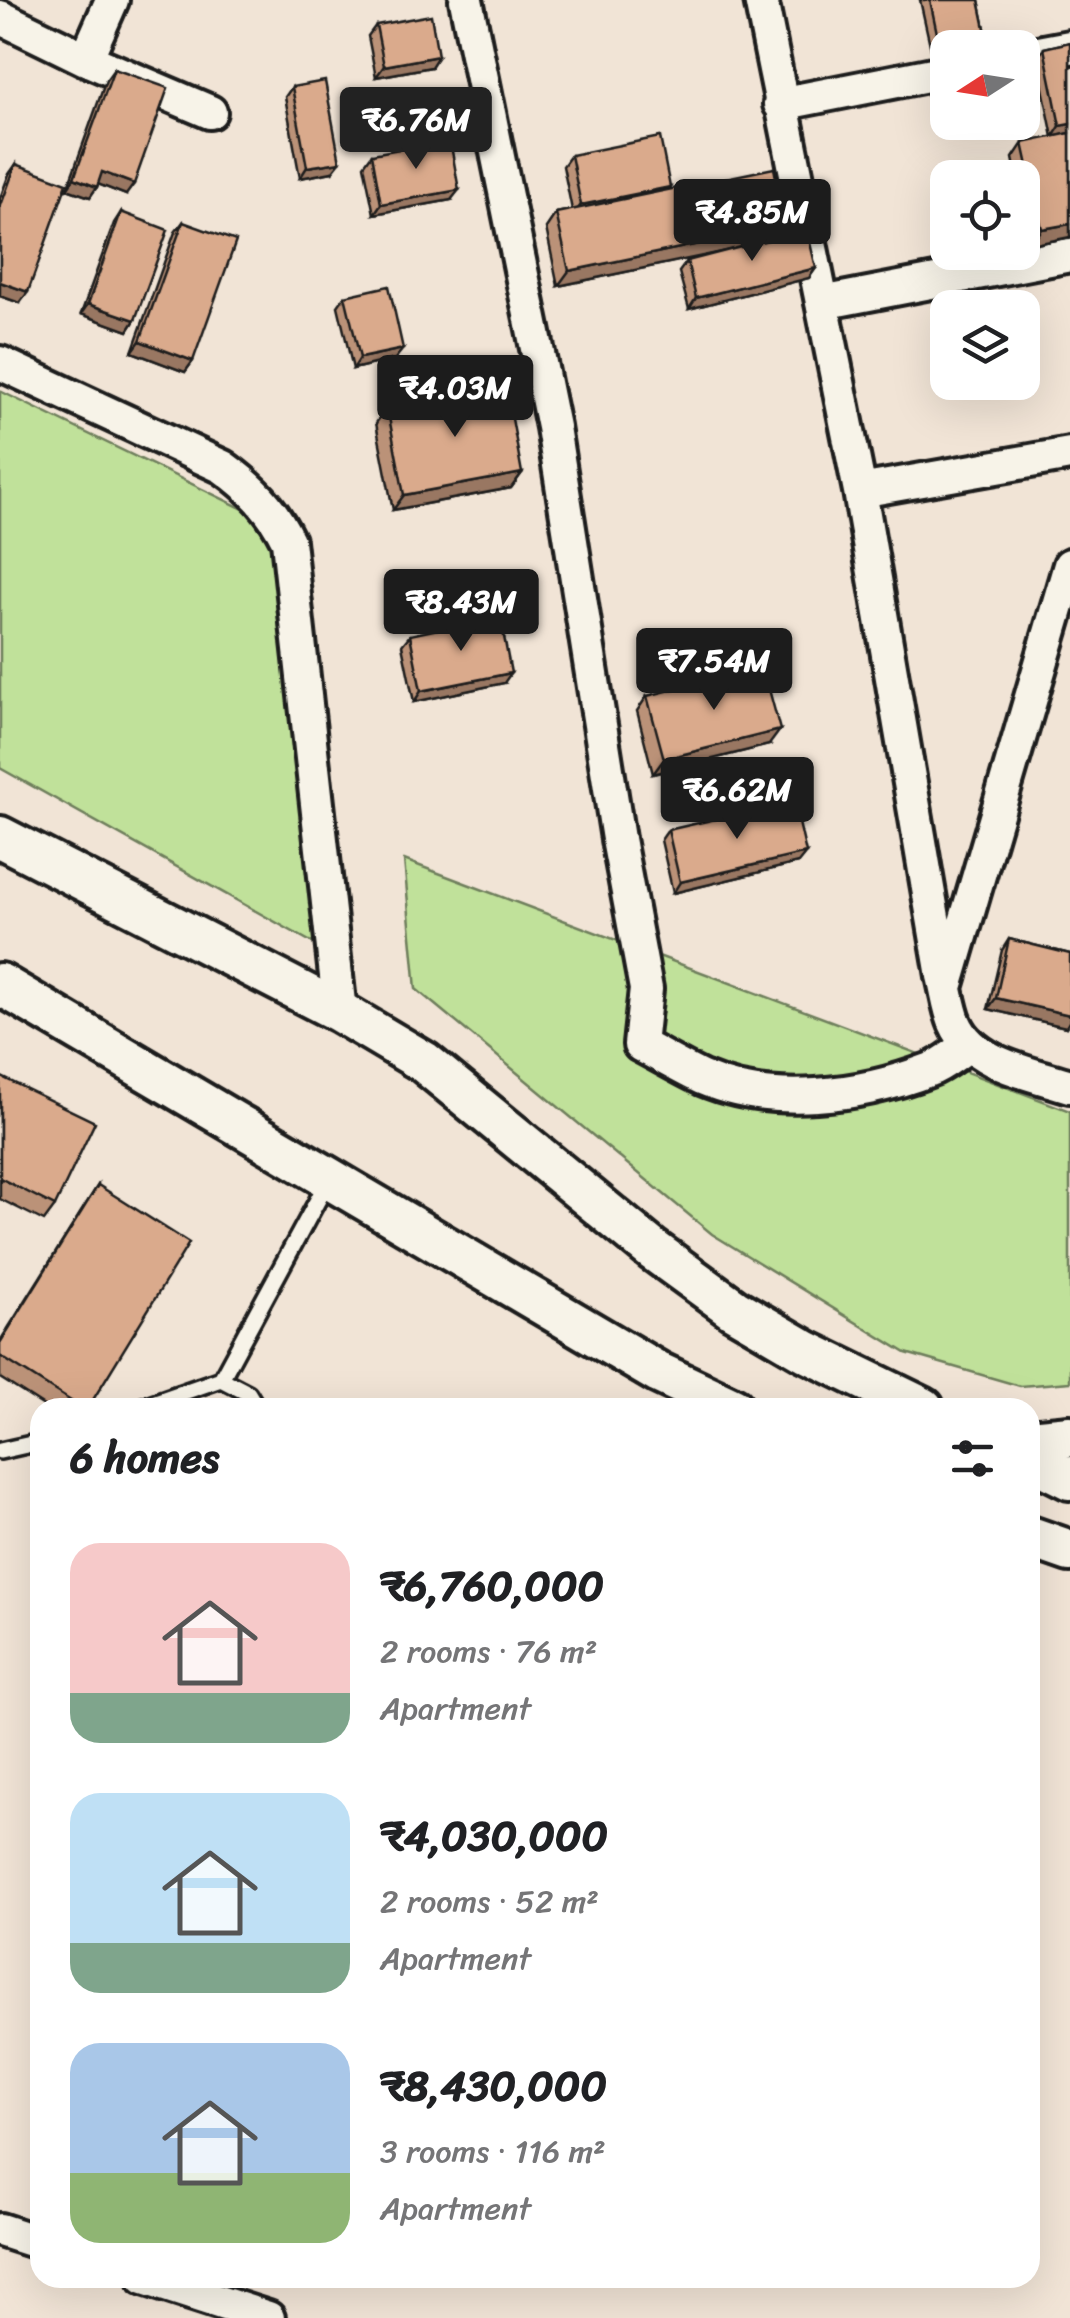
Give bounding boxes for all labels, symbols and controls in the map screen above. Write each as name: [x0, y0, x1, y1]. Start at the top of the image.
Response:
north arrow: [930, 30, 1040, 140]
map controls: [930, 30, 1040, 400]
pin: ₹6.76M: [335, 87, 497, 172]
text: ₹6.76M: [362, 91, 470, 148]
button: locate: [930, 160, 1040, 270]
pin: ₹4.85M: [671, 179, 833, 264]
text: ₹4.85M: [696, 183, 808, 240]
button: layers: [930, 290, 1040, 400]
pin: ₹4.03M: [374, 355, 536, 440]
text: ₹4.03M: [399, 359, 511, 416]
pin: ₹8.43M: [380, 569, 542, 654]
text: ₹8.43M: [406, 573, 516, 630]
pin: ₹7.54M: [633, 628, 795, 713]
text: ₹7.54M: [658, 632, 770, 689]
pin: ₹6.62M: [656, 757, 818, 842]
text: ₹6.62M: [683, 761, 791, 818]
text: 6 homes: [70, 1421, 219, 1495]
icon: filters: [945, 1431, 1000, 1486]
text: ₹6,760,000: [380, 1549, 604, 1623]
icon: home: [150, 1583, 270, 1703]
text: 2 rooms · 76 m²: [380, 1623, 597, 1680]
text: Apartment: [380, 1680, 531, 1737]
text: ₹4,030,000: [380, 1799, 608, 1873]
icon: home: [150, 1833, 270, 1953]
text: 2 rooms · 52 m²: [380, 1873, 599, 1930]
text: Apartment: [380, 1930, 531, 1987]
text: ₹8,430,000: [380, 2049, 607, 2123]
icon: home: [150, 2083, 270, 2203]
text: 3 rooms · 116 m²: [380, 2123, 606, 2180]
text: Apartment: [380, 2180, 531, 2237]

